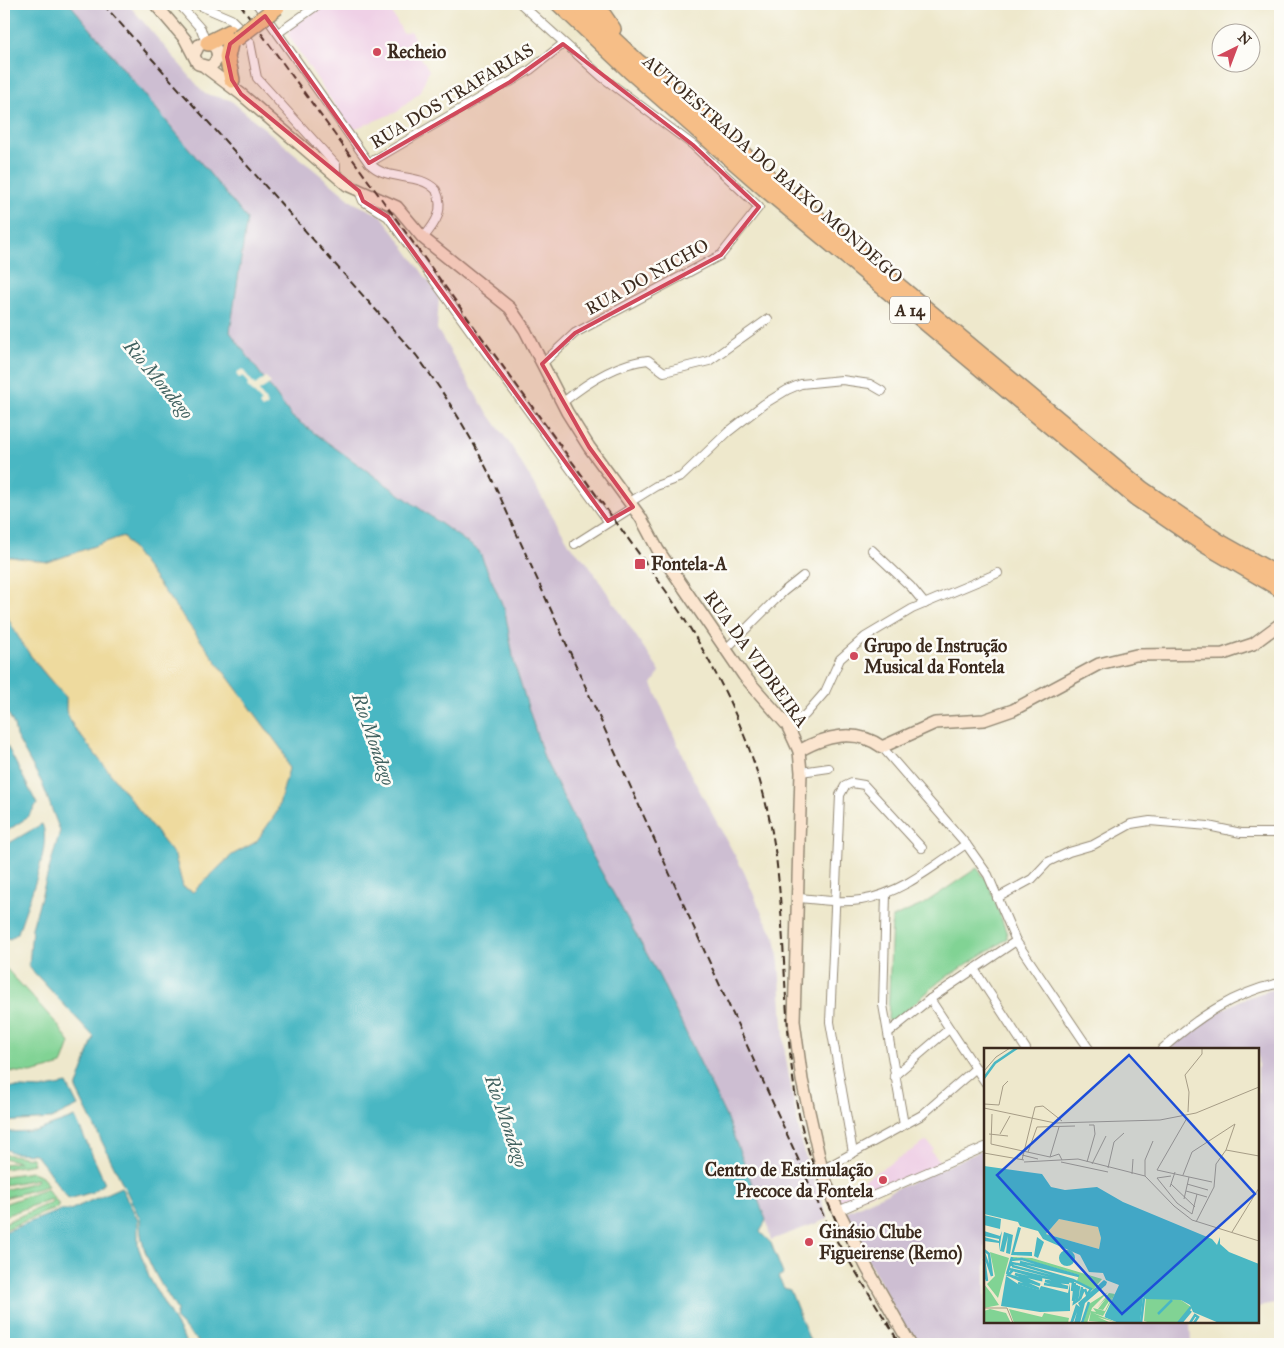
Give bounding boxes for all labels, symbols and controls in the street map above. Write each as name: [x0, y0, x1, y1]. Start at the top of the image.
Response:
north arrow: [1212, 22, 1262, 72]
text: N: [1234, 28, 1255, 49]
street label: RUA DOS TRAFARIAS: [366, 38, 538, 154]
place label: Recheio: [387, 41, 446, 63]
marker: Recheio: [371, 46, 383, 58]
street label: AUTOESTRADA DO BAIXO MONDEGO: [638, 49, 907, 288]
street label: RUA DO NICHO: [582, 234, 712, 320]
road number: A 14: [890, 296, 930, 324]
water label: Rio Mondego: [118, 334, 198, 424]
place label: Fontela-A: [651, 553, 728, 575]
marker: Fontela-A: [633, 557, 647, 571]
street label: RUA DA VIDREIRA: [699, 586, 813, 732]
place label: Grupo de Instrução Musical da Fontela: [864, 635, 1007, 678]
marker: Grupo de Instrução Musical da Fontela: [848, 650, 860, 662]
water label: Rio Mondego: [347, 689, 400, 789]
inset map: [984, 1048, 1259, 1323]
water label: Rio Mondego: [480, 1071, 533, 1171]
place label: Centro de Estimulação Precoce da Fontela: [705, 1159, 873, 1202]
marker: Centro de Estimulação Precoce da Fontela: [877, 1174, 889, 1186]
place label: Ginásio Clube Figueirense (Remo): [819, 1221, 963, 1265]
marker: Ginásio Clube Figueirense (Remo): [803, 1236, 815, 1248]

